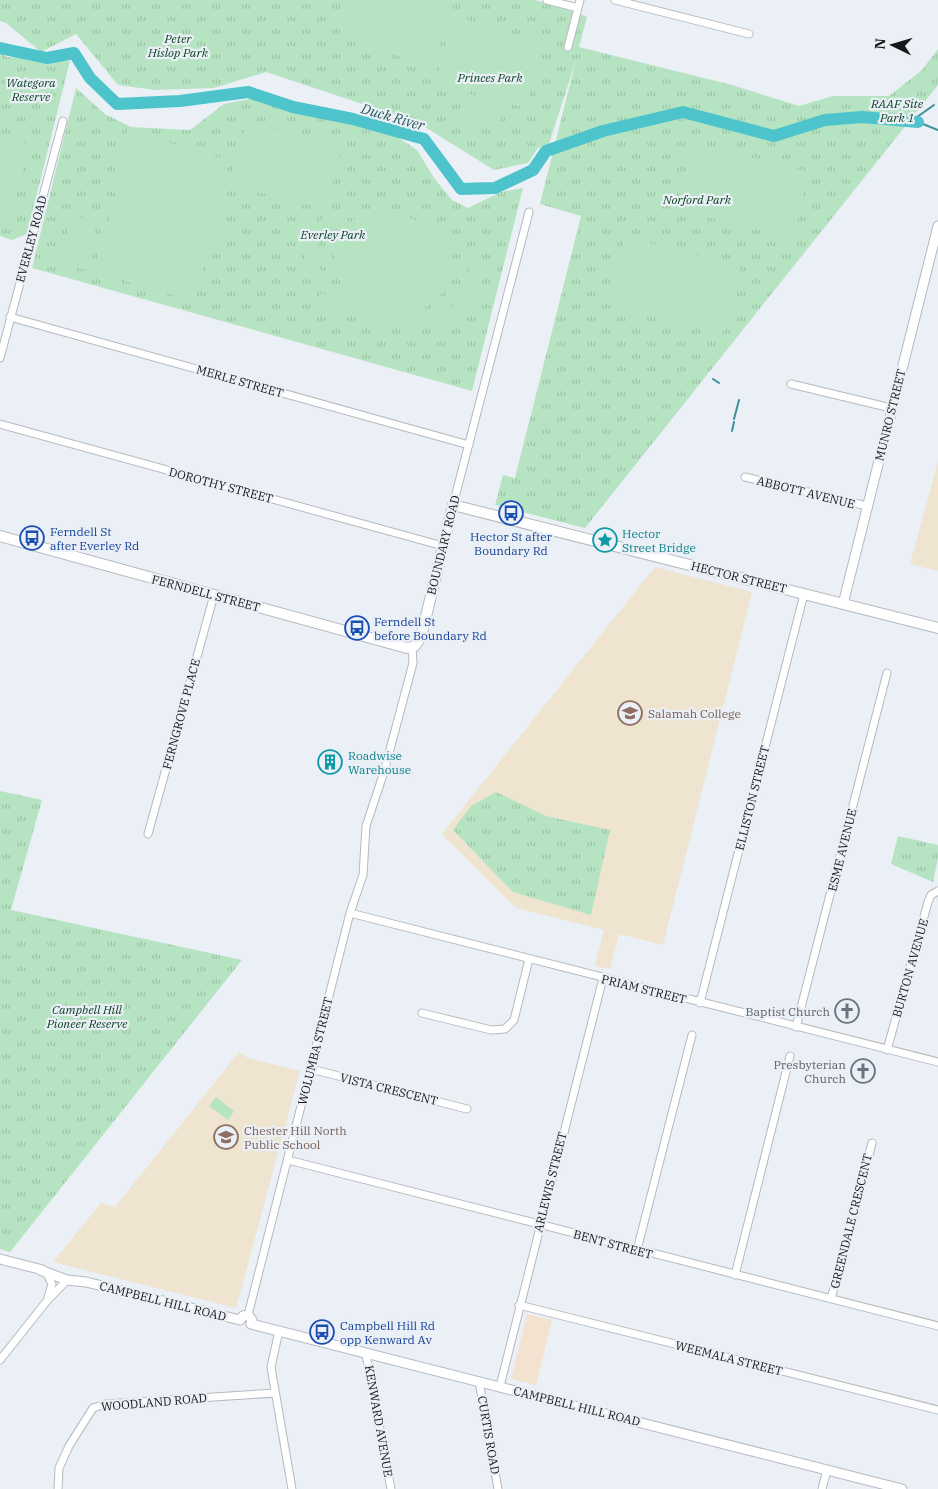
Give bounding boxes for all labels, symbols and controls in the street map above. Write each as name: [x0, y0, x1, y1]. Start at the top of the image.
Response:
north arrow: [868, 20, 918, 70]
park label: Peter Hislop Park: [147, 31, 209, 60]
text: N: [871, 38, 889, 50]
park label: Princes Park: [456, 70, 523, 85]
park label: Wategora Reserve: [6, 75, 56, 104]
park label: RAAF Site Park 1: [870, 96, 924, 125]
water label: Duck River: [358, 99, 428, 135]
park label: Norford Park: [662, 192, 732, 207]
street label: EVERLEY ROAD: [12, 194, 50, 284]
park label: Everley Park: [300, 227, 366, 242]
street label: MERLE STREET: [195, 361, 285, 401]
street label: MUNRO STREET: [871, 367, 909, 462]
street label: DOROTHY STREET: [167, 464, 275, 506]
street label: ABBOTT AVENUE: [755, 473, 857, 511]
street label: BOUNDARY ROAD: [423, 494, 463, 596]
bus stop icon: Hector St after Boundary Rd: [498, 500, 524, 526]
place label: Ferndell St after Everley Rd: [50, 524, 139, 553]
bus stop icon: Ferndell St after Everley Rd: [19, 525, 45, 551]
place label: Hector Street Bridge: [622, 526, 696, 555]
place icon: Hector Street Bridge: [592, 527, 618, 553]
place label: Hector St after Boundary Rd: [470, 529, 553, 558]
street label: HECTOR STREET: [690, 558, 789, 596]
street label: FERNDELL STREET: [150, 571, 262, 615]
place label: Ferndell St before Boundary Rd: [374, 614, 487, 643]
bus stop icon: Ferndell St before Boundary Rd: [344, 615, 370, 641]
street label: FERNGROVE PLACE: [159, 657, 203, 771]
school or university icon: Salamah College: [617, 700, 643, 726]
place label: Salamah College: [648, 706, 741, 721]
street label: ELLISTON STREET: [732, 744, 772, 852]
place label: Roadwise Warehouse: [348, 748, 411, 777]
building icon: Roadwise Warehouse: [317, 749, 343, 775]
street label: ESME AVENUE: [824, 807, 860, 893]
street label: BURTON AVENUE: [889, 917, 931, 1019]
street label: PRIAM STREET: [600, 971, 688, 1007]
street label: WOLUMBA STREET: [294, 995, 336, 1107]
church icon: Baptist Church: [834, 998, 860, 1024]
park label: Campbell Hill Pioneer Reserve: [46, 1002, 128, 1031]
place label: Baptist Church: [746, 1004, 830, 1019]
place label: Presbyterian Church: [773, 1057, 847, 1086]
church icon: Presbyterian Church: [850, 1058, 876, 1084]
street label: VISTA CRESCENT: [338, 1070, 440, 1108]
place label: Chester Hill North Public School: [244, 1123, 347, 1152]
school or university icon: Chester Hill North Public School: [213, 1124, 239, 1150]
street label: ARLEWIS STREET: [530, 1130, 570, 1234]
street label: GREENDALE CRESCENT: [827, 1152, 875, 1290]
street label: BENT STREET: [572, 1226, 655, 1262]
street label: CAMPBELL HILL ROAD: [98, 1278, 228, 1324]
place label: Campbell Hill Rd opp Kenward Av: [340, 1318, 435, 1347]
bus stop icon: Campbell Hill Rd opp Kenward Av: [309, 1319, 335, 1345]
street label: WEEMALA STREET: [674, 1337, 784, 1379]
street label: KENWARD AVENUE: [362, 1364, 396, 1478]
street label: CAMPBELL HILL ROAD: [512, 1383, 642, 1429]
street label: WOODLAND ROAD: [100, 1390, 208, 1414]
street label: CURTIS ROAD: [475, 1395, 503, 1475]

